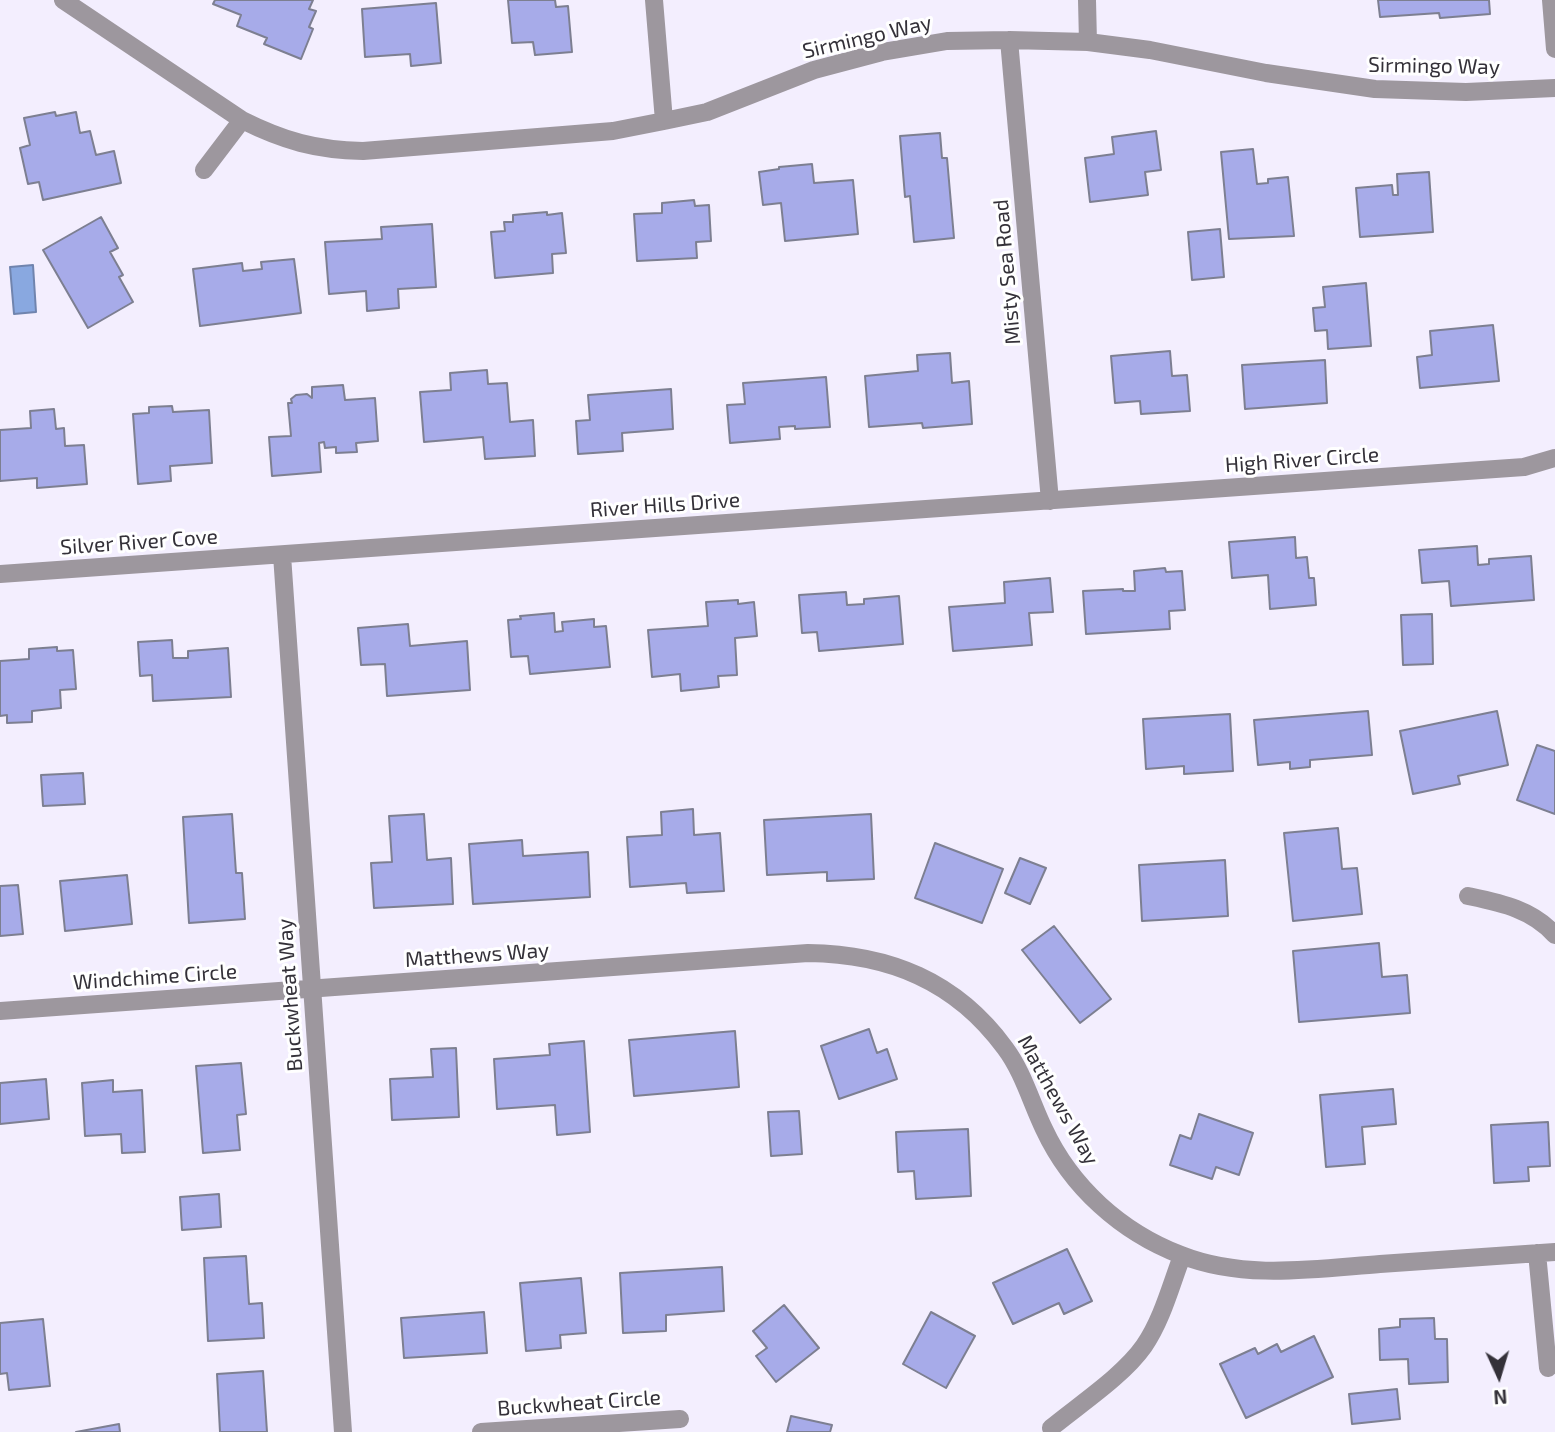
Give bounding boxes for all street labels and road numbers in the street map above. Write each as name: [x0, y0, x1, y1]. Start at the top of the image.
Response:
street label: Sirmingo Way: [800, 10, 934, 64]
street label: Sirmingo Way: [1368, 52, 1500, 80]
street label: Misty Sea Road: [988, 198, 1026, 346]
street label: High River Circle: [1224, 442, 1380, 478]
street label: River Hills Drive: [589, 487, 741, 523]
street label: Silver River Cove: [59, 524, 219, 560]
street label: Buckwheat Way: [272, 918, 308, 1072]
street label: Matthews Way: [404, 937, 550, 973]
street label: Windchime Circle: [72, 959, 238, 995]
street label: Matthews Way: [1012, 1031, 1104, 1169]
street label: Buckwheat Circle: [496, 1385, 662, 1421]

